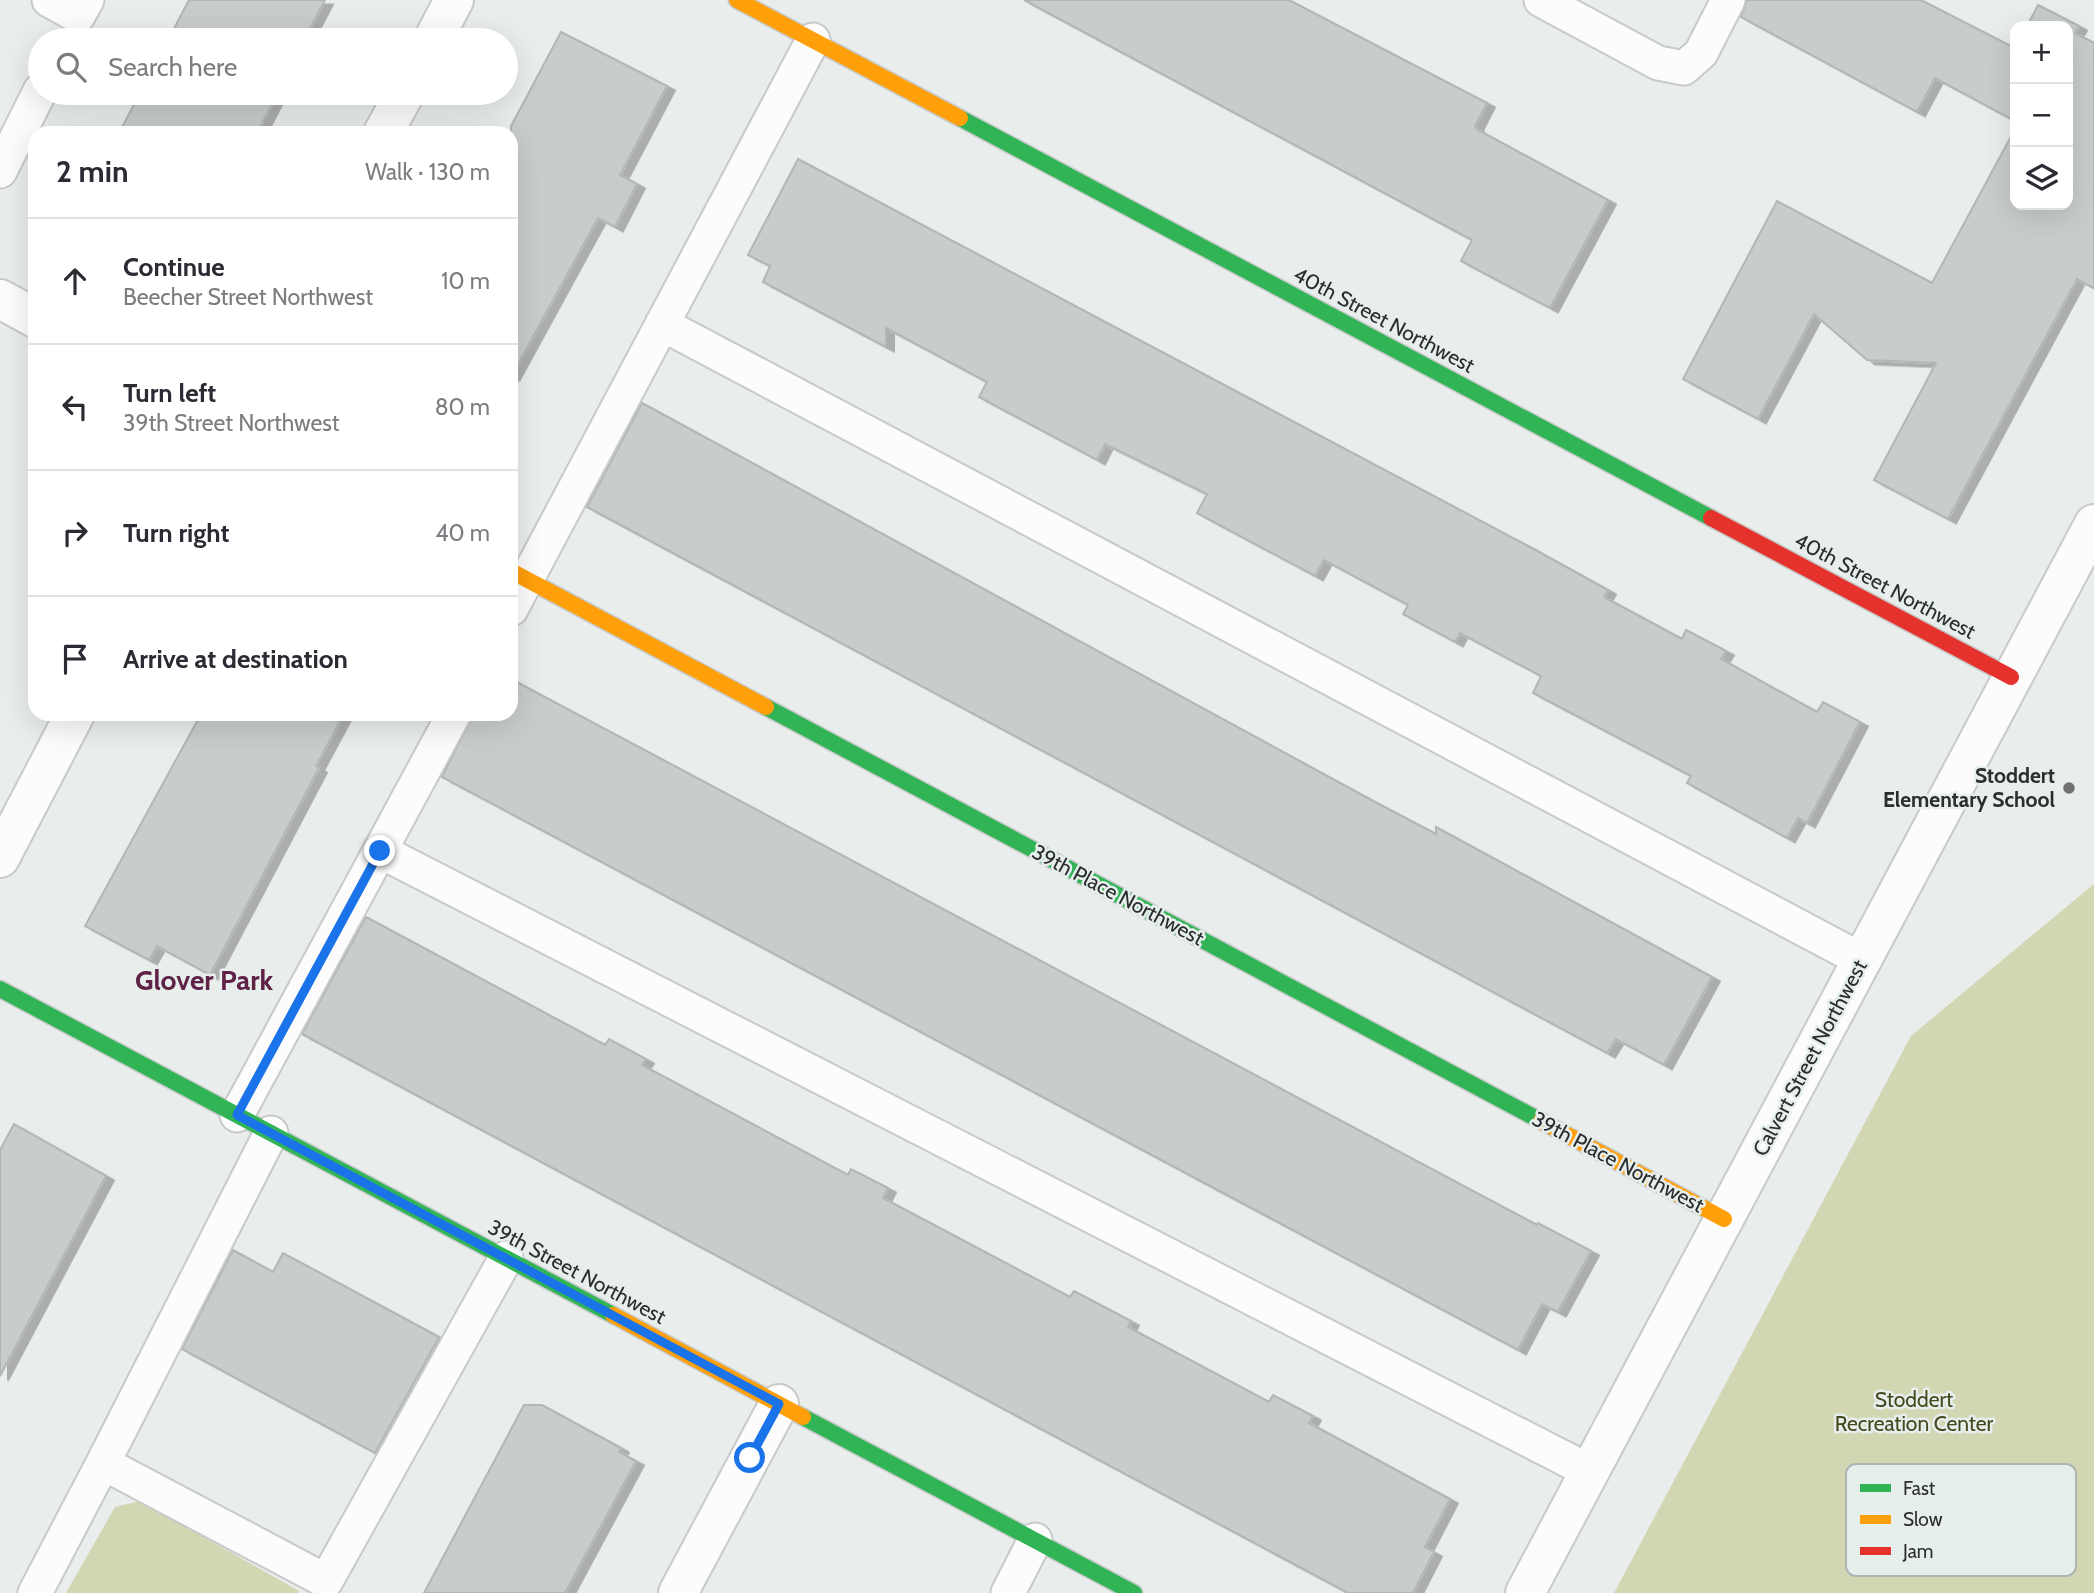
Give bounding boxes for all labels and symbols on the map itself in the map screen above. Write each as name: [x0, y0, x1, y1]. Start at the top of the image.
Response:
street label: 40th Street Northwest: [1289, 261, 1479, 378]
street label: 40th Street Northwest: [1790, 527, 1980, 644]
place label: Stoddert Elementary School: [1883, 763, 2055, 812]
marker: Stoddert Elementary School: [2061, 780, 2077, 796]
route end: [364, 835, 395, 866]
street label: 39th Place Northwest: [1028, 839, 1208, 950]
street label: Calvert Street Northwest: [1747, 955, 1872, 1160]
district label: Glover Park: [135, 963, 273, 997]
street label: 39th Place Northwest: [1528, 1106, 1708, 1217]
street label: 39th Street Northwest: [484, 1214, 670, 1329]
park label: Stoddert Recreation Center: [1835, 1387, 1994, 1436]
route start: [734, 1442, 765, 1473]
legend: [1846, 1464, 2076, 1576]
text: Fast: [1903, 1477, 1936, 1500]
text: Slow: [1903, 1508, 1943, 1531]
text: Jam: [1902, 1540, 1933, 1563]

